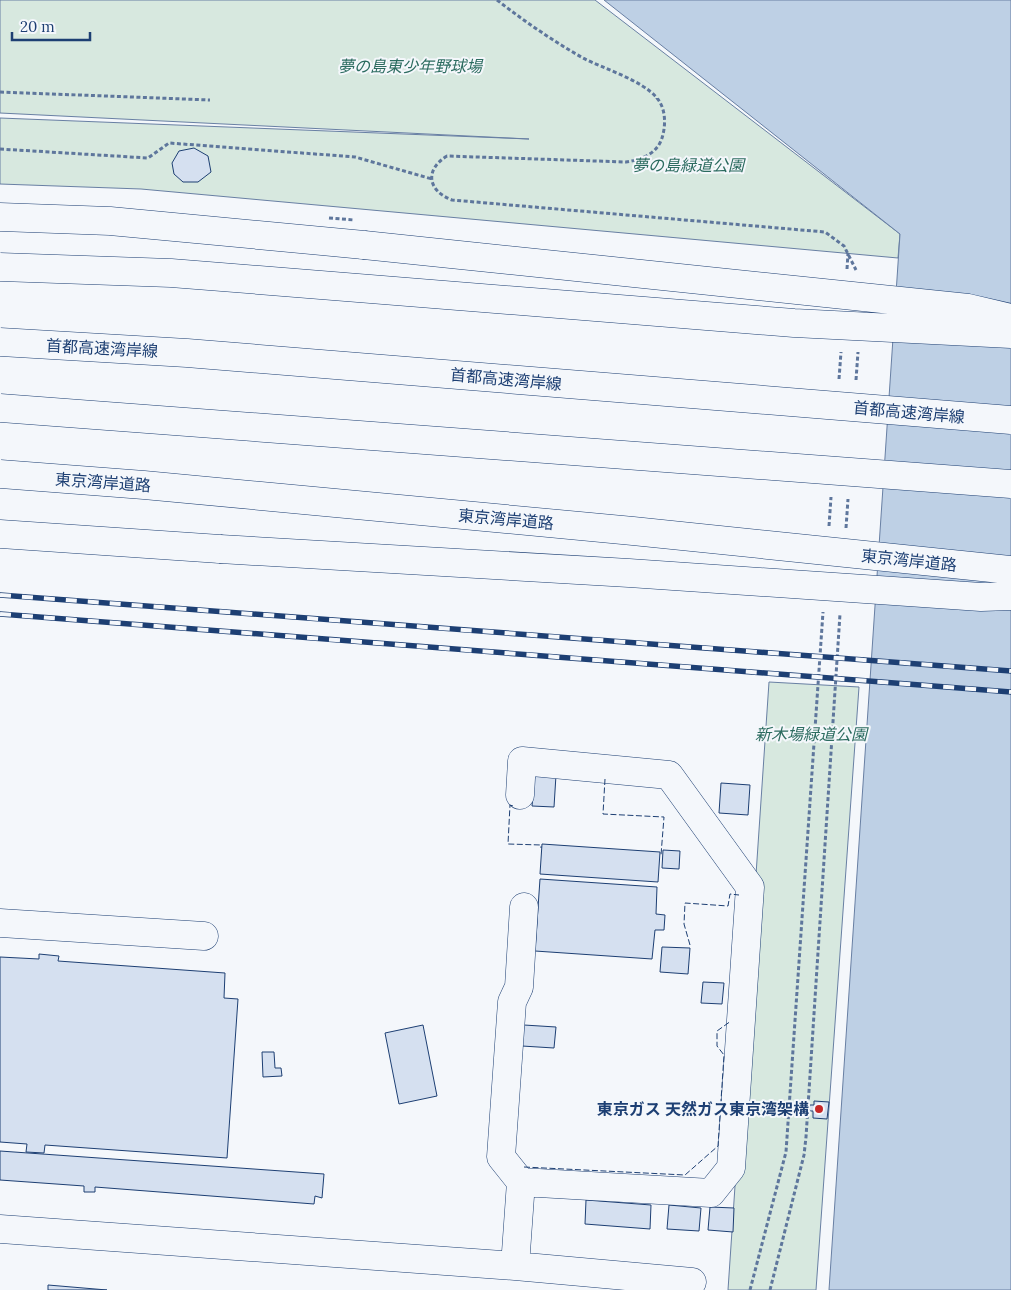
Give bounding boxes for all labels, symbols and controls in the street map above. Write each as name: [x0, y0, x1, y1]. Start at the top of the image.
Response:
scale bar: [12, 10, 90, 42]
text: 20 m: [20, 17, 55, 36]
park label: 夢の島東少年野球場: [338, 56, 484, 76]
park label: 夢の島緑道公園: [632, 155, 746, 175]
street label: 首都高速湾岸線: [46, 335, 158, 361]
street label: 首都高速湾岸線: [449, 364, 563, 394]
street label: 首都高速湾岸線: [852, 397, 966, 427]
street label: 東京湾岸道路: [54, 469, 152, 495]
street label: 東京湾岸道路: [457, 505, 555, 533]
street label: 東京湾岸道路: [860, 545, 958, 575]
park label: 新木場緑道公園: [755, 724, 869, 744]
place label: 東京ガス 天然ガス東京湾架構: [597, 1099, 809, 1119]
marker: 東京ガス 天然ガス東京湾架構: [813, 1103, 825, 1115]

